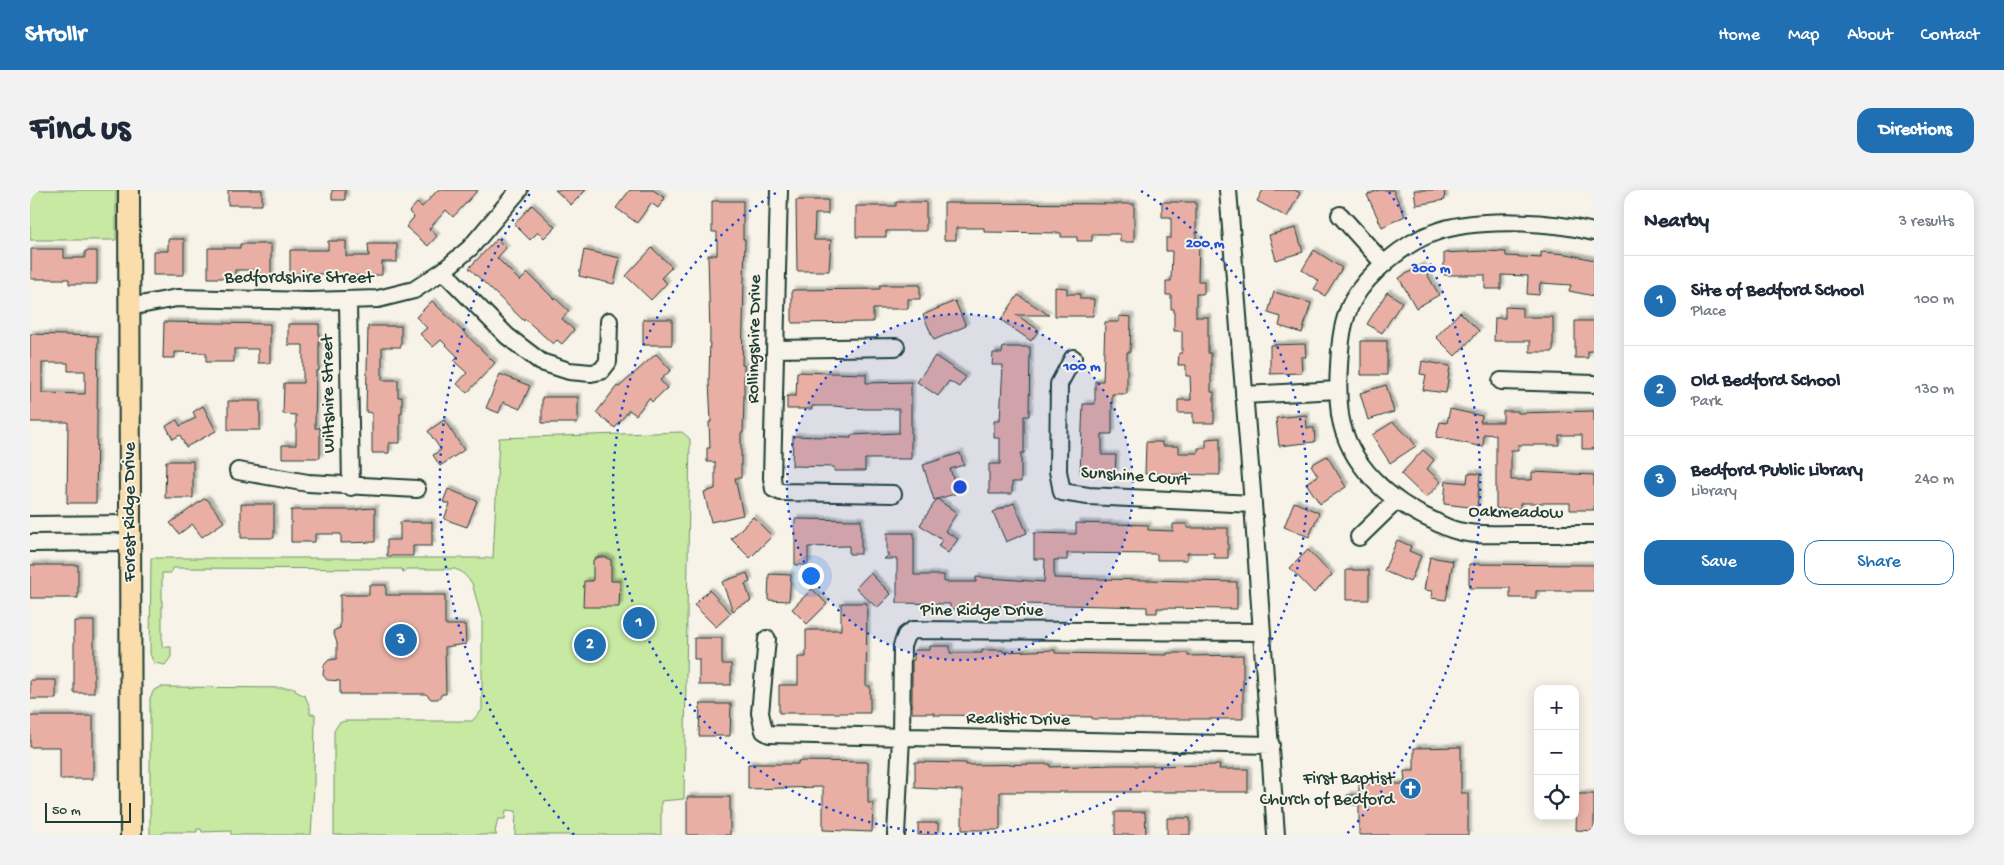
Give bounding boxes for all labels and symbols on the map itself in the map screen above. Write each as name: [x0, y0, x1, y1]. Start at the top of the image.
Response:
text: 200 m: [1186, 235, 1225, 253]
text: 300 m: [1410, 260, 1451, 278]
street label: Bedfordshire Street: [224, 268, 375, 289]
street label: Rollingshire Drive: [743, 274, 767, 404]
street label: Wiltshire Street: [317, 333, 341, 453]
text: 100 m: [1062, 358, 1101, 376]
street label: Forest Ridge Drive: [120, 442, 141, 583]
street label: Sunshine Court: [1080, 463, 1192, 491]
centre of rings: [951, 478, 969, 496]
street label: Oakmeadow: [1468, 502, 1564, 524]
your location: [798, 563, 824, 589]
street label: Pine Ridge Drive: [920, 601, 1044, 622]
pin: 1: [623, 604, 655, 642]
pin: 3: [385, 621, 417, 659]
pin: 2: [574, 626, 606, 664]
street label: Realistic Drive: [966, 709, 1071, 731]
place label: First Baptist Church of Bedford: [1260, 769, 1396, 811]
church icon: First Baptist Church of Bedford: [1398, 777, 1422, 801]
scale bar: [45, 800, 131, 823]

